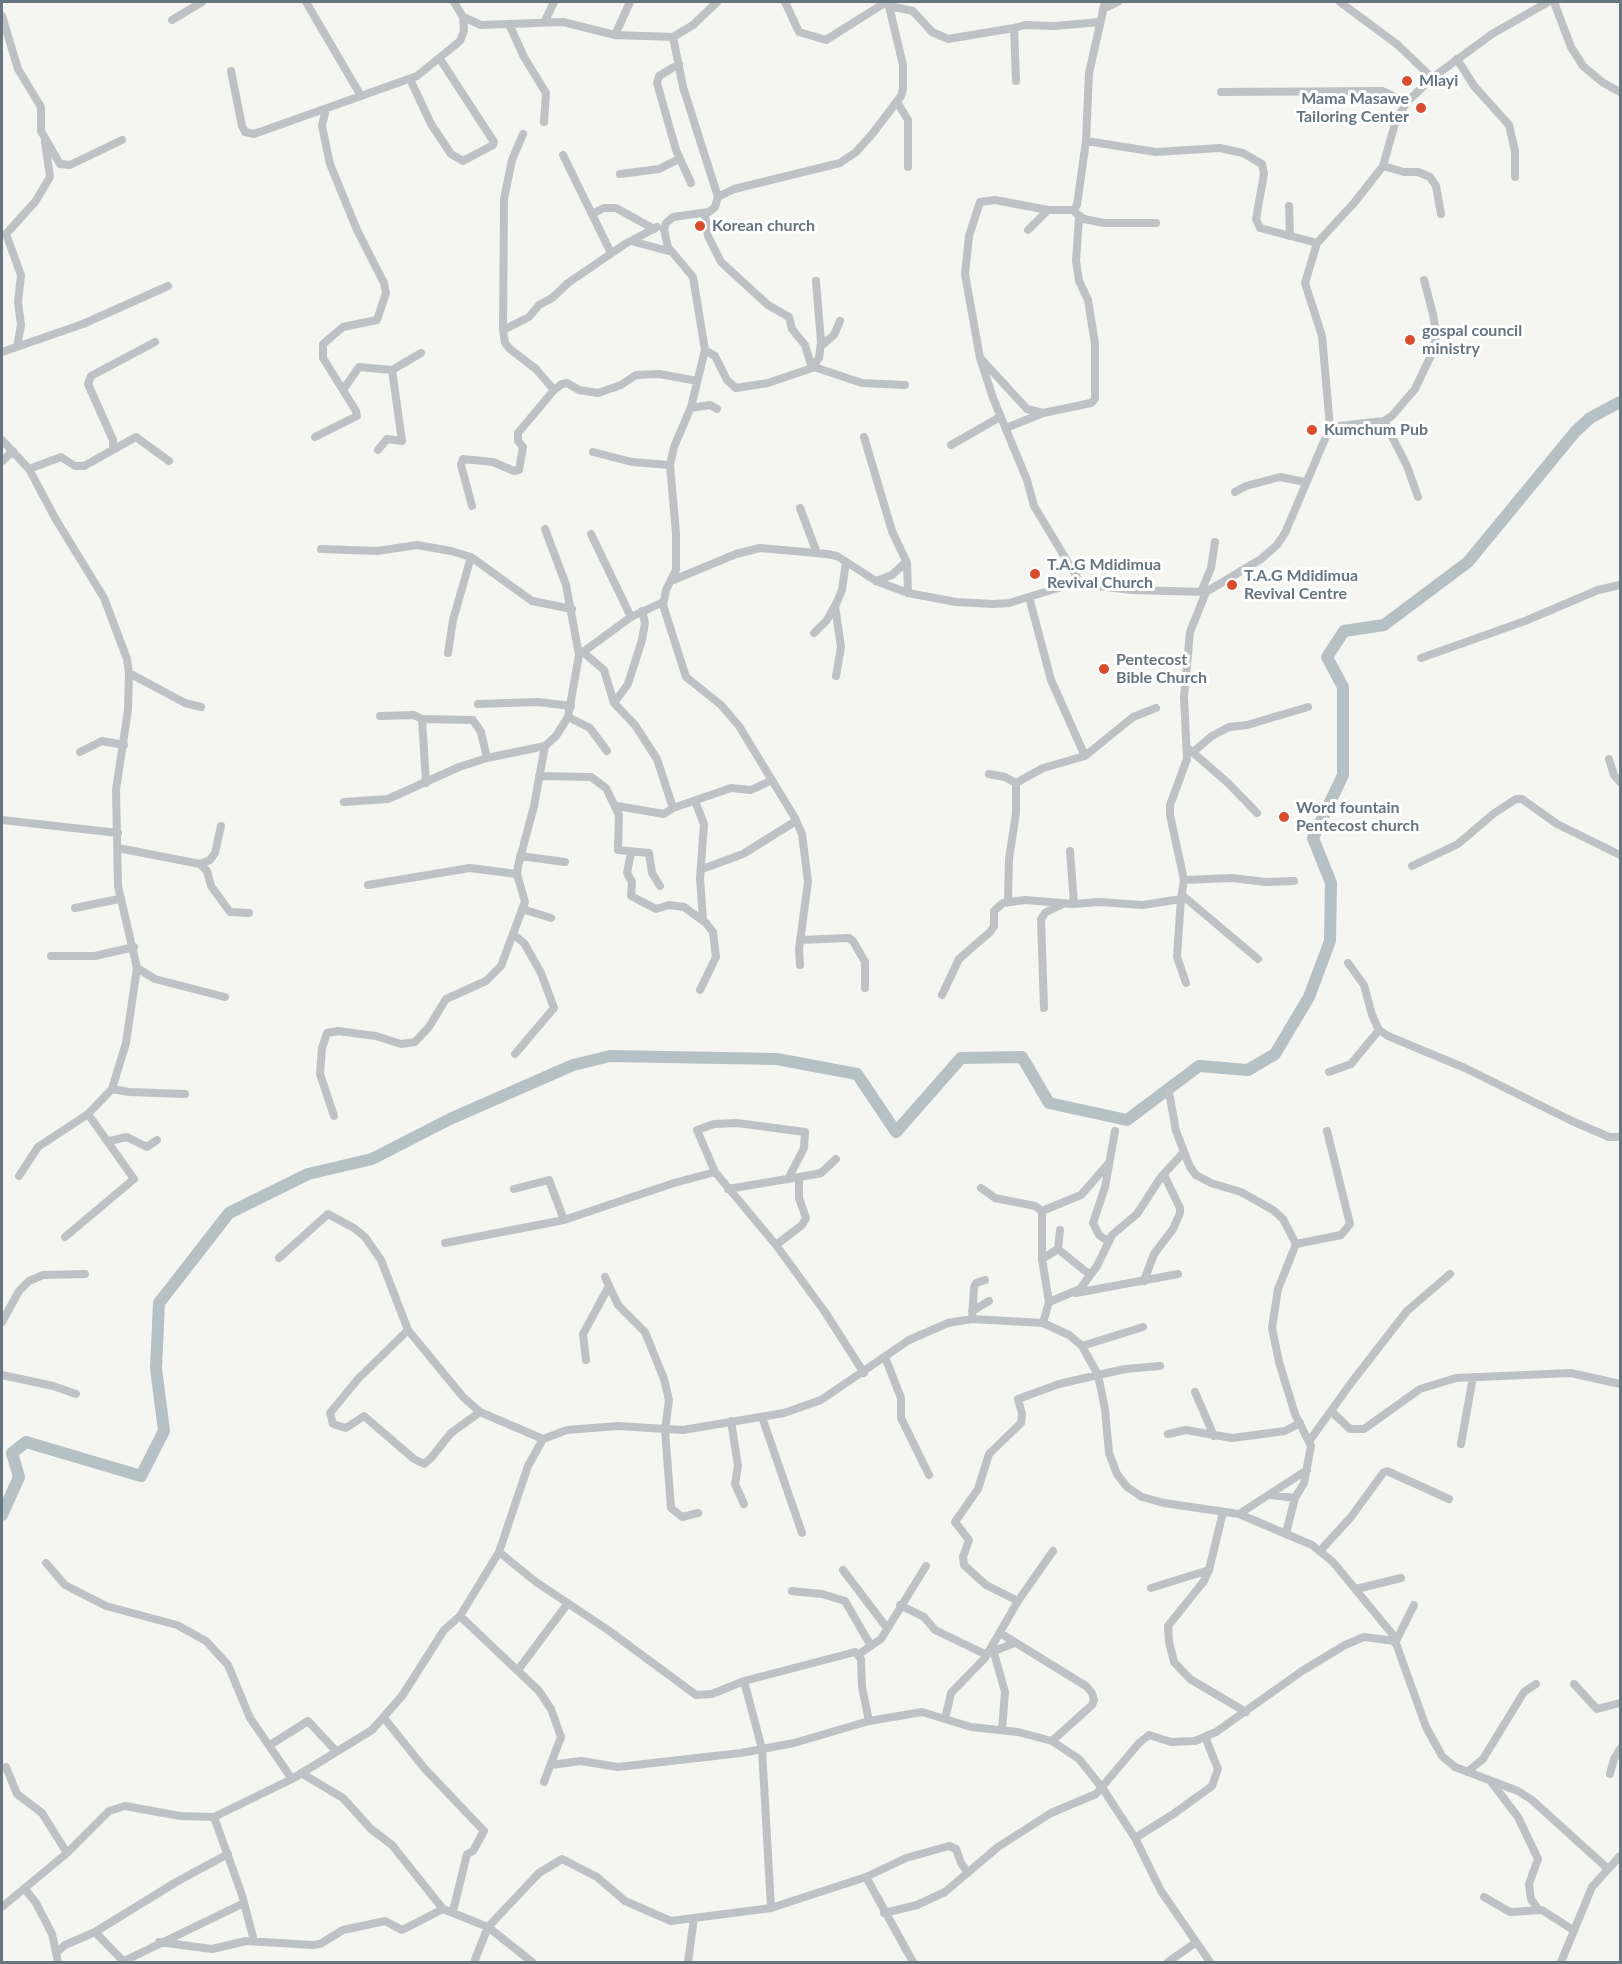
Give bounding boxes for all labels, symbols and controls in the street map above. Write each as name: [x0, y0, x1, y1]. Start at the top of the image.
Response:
place label: Mlayi: [1419, 71, 1458, 91]
marker: Mlayi: [1400, 74, 1414, 88]
place label: Mama Masawe Tailoring Center: [1296, 89, 1409, 127]
marker: Mama Masawe Tailoring Center: [1414, 101, 1428, 115]
place label: Korean church: [712, 216, 815, 236]
marker: Korean church: [693, 219, 707, 233]
place label: gospal council ministry: [1422, 321, 1522, 359]
marker: gospal council ministry: [1403, 333, 1417, 347]
place label: Kumchum Pub: [1324, 420, 1428, 440]
marker: Kumchum Pub: [1305, 423, 1319, 437]
place label: T.A.G Mdidimua Revival Church: [1047, 555, 1161, 593]
place label: T.A.G Mdidimua Revival Centre: [1244, 566, 1358, 604]
marker: T.A.G Mdidimua Revival Church: [1028, 567, 1042, 581]
marker: T.A.G Mdidimua Revival Centre: [1225, 578, 1239, 592]
place label: Pentecost Bible Church: [1116, 650, 1207, 688]
marker: Pentecost Bible Church: [1097, 662, 1111, 676]
place label: Word fountain Pentecost church: [1296, 798, 1419, 836]
marker: Word fountain Pentecost church: [1277, 810, 1291, 824]

